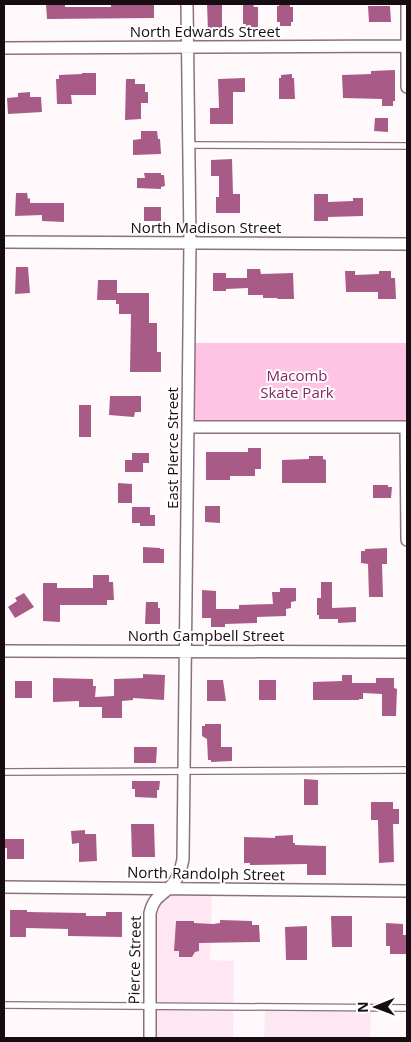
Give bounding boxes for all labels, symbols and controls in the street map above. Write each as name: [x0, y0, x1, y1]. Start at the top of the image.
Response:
street label: North Edwards Street: [130, 21, 280, 41]
street label: North Madison Street: [131, 217, 281, 237]
park label: Macomb Skate Park: [260, 365, 334, 402]
street label: East Pierce Street: [162, 387, 182, 509]
street label: North Campbell Street: [128, 625, 284, 645]
street label: North Randolph Street: [127, 862, 285, 884]
street label: Pierce Street: [123, 915, 145, 1005]
north arrow: [351, 982, 401, 1032]
text: N: [353, 1001, 372, 1013]

